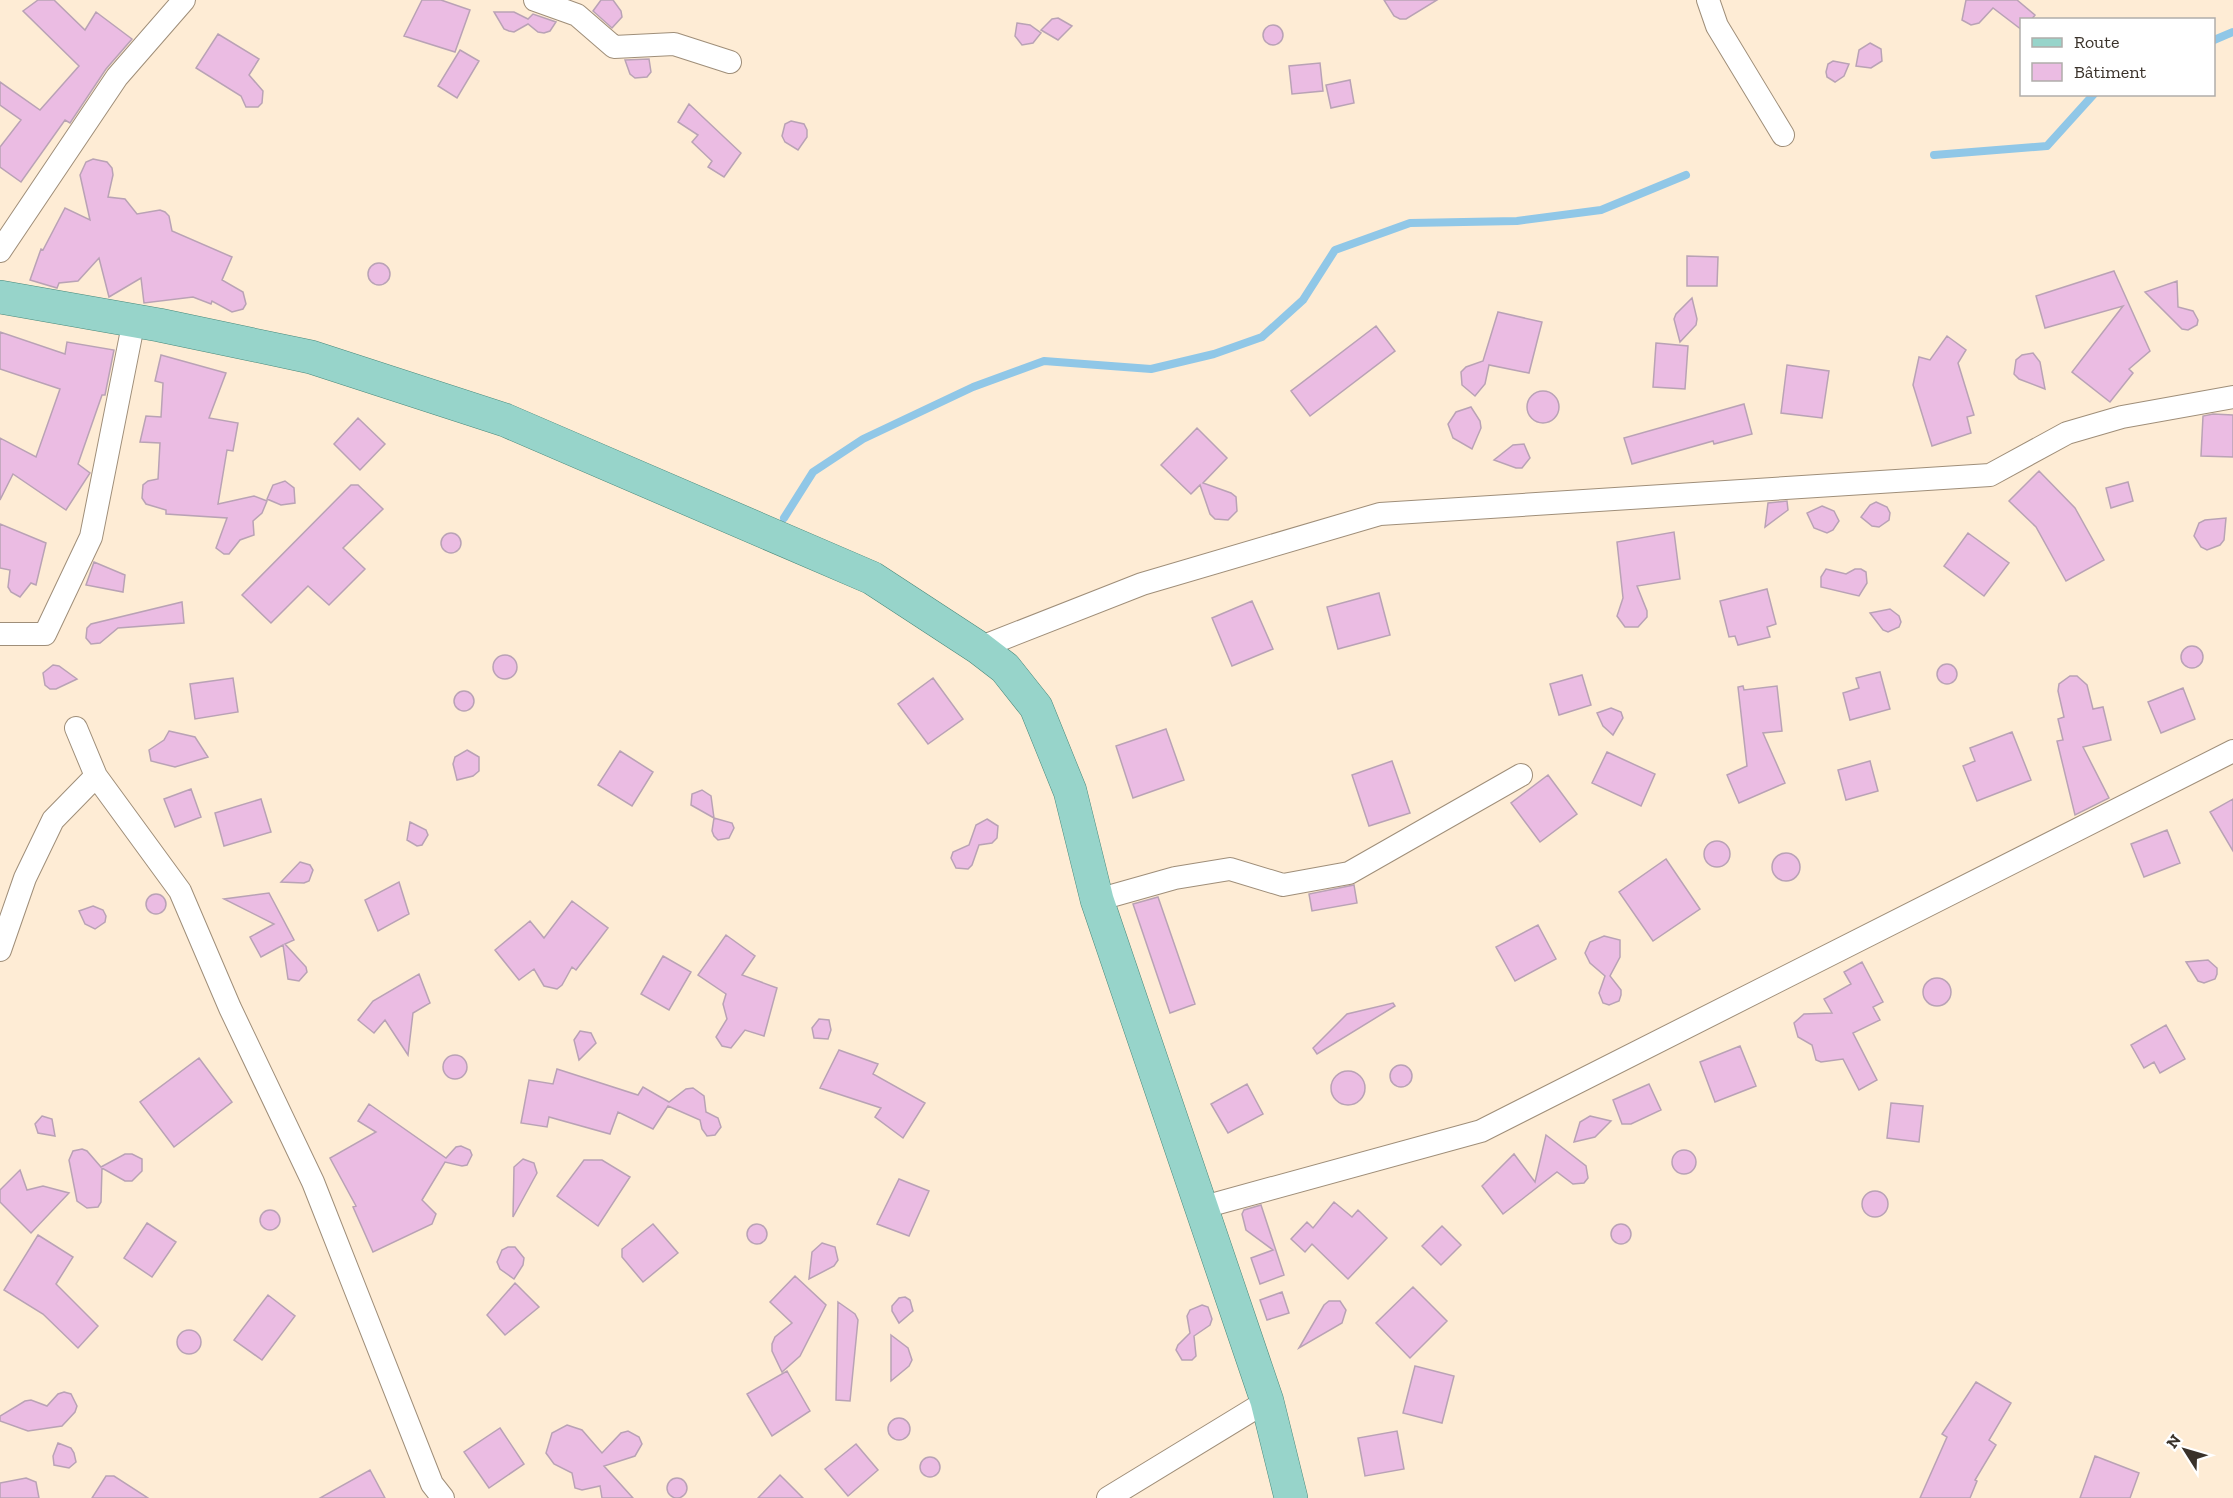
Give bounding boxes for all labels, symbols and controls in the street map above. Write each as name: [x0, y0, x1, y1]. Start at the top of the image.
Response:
legend: [2020, 18, 2215, 96]
text: Route: [2074, 31, 2119, 53]
text: Bâtiment: [2074, 61, 2147, 83]
north arrow: [2155, 1420, 2215, 1480]
text: N: [2162, 1431, 2185, 1452]

